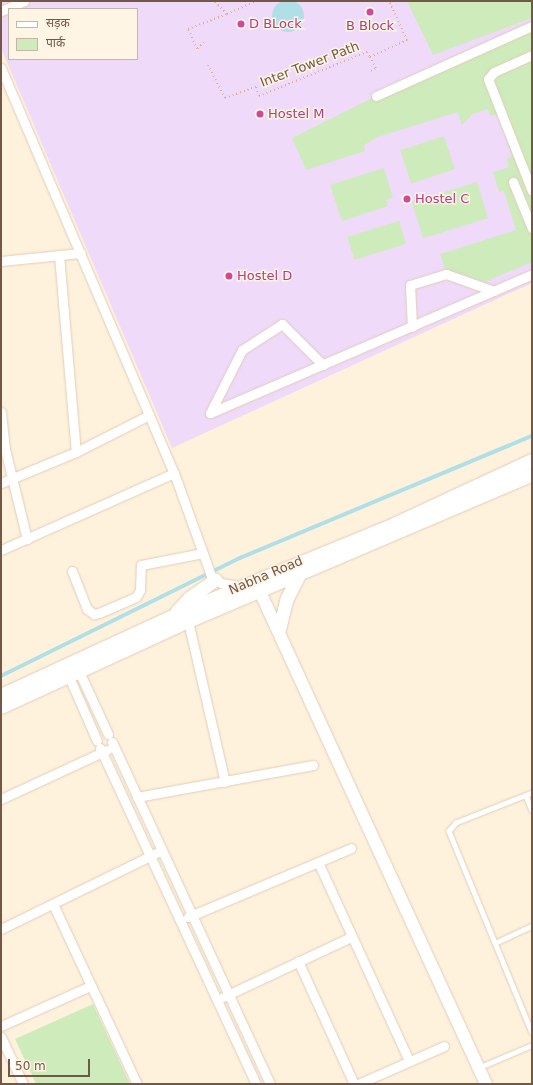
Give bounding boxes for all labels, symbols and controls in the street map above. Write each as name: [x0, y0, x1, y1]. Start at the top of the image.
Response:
marker: B Block: [365, 7, 375, 17]
legend: [8, 8, 138, 60]
text: सड़क: [46, 16, 70, 30]
place label: D BLock: [249, 16, 302, 32]
place label: B Block: [346, 18, 394, 34]
marker: D BLock: [236, 19, 246, 29]
text: पार्क: [46, 36, 65, 50]
street label: Inter Tower Path: [258, 39, 362, 91]
place label: Hostel M: [268, 106, 325, 122]
marker: Hostel M: [255, 109, 265, 119]
place label: Hostel C: [415, 191, 469, 207]
marker: Hostel C: [402, 194, 412, 204]
place label: Hostel D: [237, 268, 292, 284]
marker: Hostel D: [224, 271, 234, 281]
street label: Nabha Road: [227, 553, 305, 599]
scale bar: [10, 1051, 92, 1077]
text: 50 m: [15, 1059, 46, 1073]

